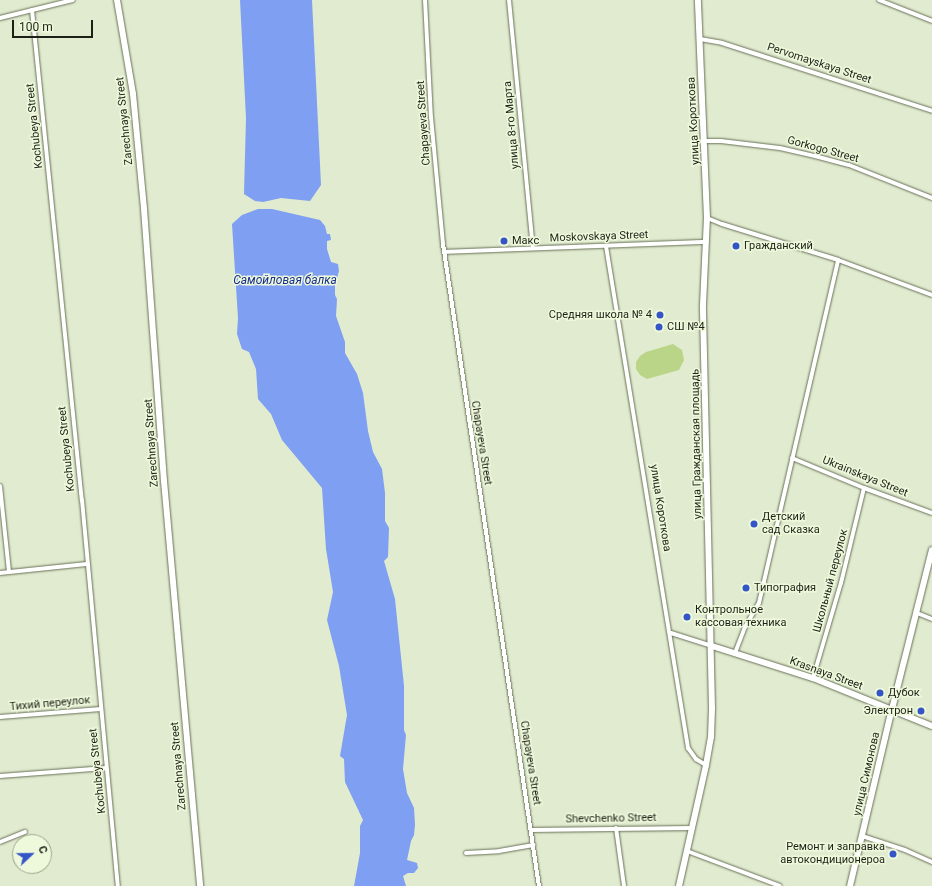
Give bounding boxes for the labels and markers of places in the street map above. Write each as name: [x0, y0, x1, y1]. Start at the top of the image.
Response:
place label: Макс: [512, 234, 539, 248]
marker: Макс: [499, 236, 509, 246]
place label: Гражданский: [744, 239, 813, 253]
marker: Гражданский: [731, 241, 741, 251]
place label: Средняя школа № 4: [549, 308, 652, 322]
marker: Средняя школа № 4: [655, 310, 665, 320]
place label: СШ №4: [667, 320, 705, 334]
marker: СШ №4: [654, 322, 664, 332]
place label: Детский сад Сказка: [762, 511, 820, 537]
marker: Детский сад Сказка: [749, 519, 759, 529]
place label: Типография: [754, 581, 816, 595]
marker: Типография: [741, 583, 751, 593]
place label: Контрольное кассовая техника: [695, 604, 787, 630]
marker: Контрольное кассовая техника: [682, 612, 692, 622]
place label: Дубок: [888, 686, 920, 700]
marker: Дубок: [875, 688, 885, 698]
place label: Электрон: [863, 704, 913, 718]
marker: Электрон: [916, 706, 926, 716]
place label: Ремонт и заправка автокондиционероа: [780, 841, 885, 867]
marker: Ремонт и заправка автокондиционероа: [888, 849, 898, 859]

